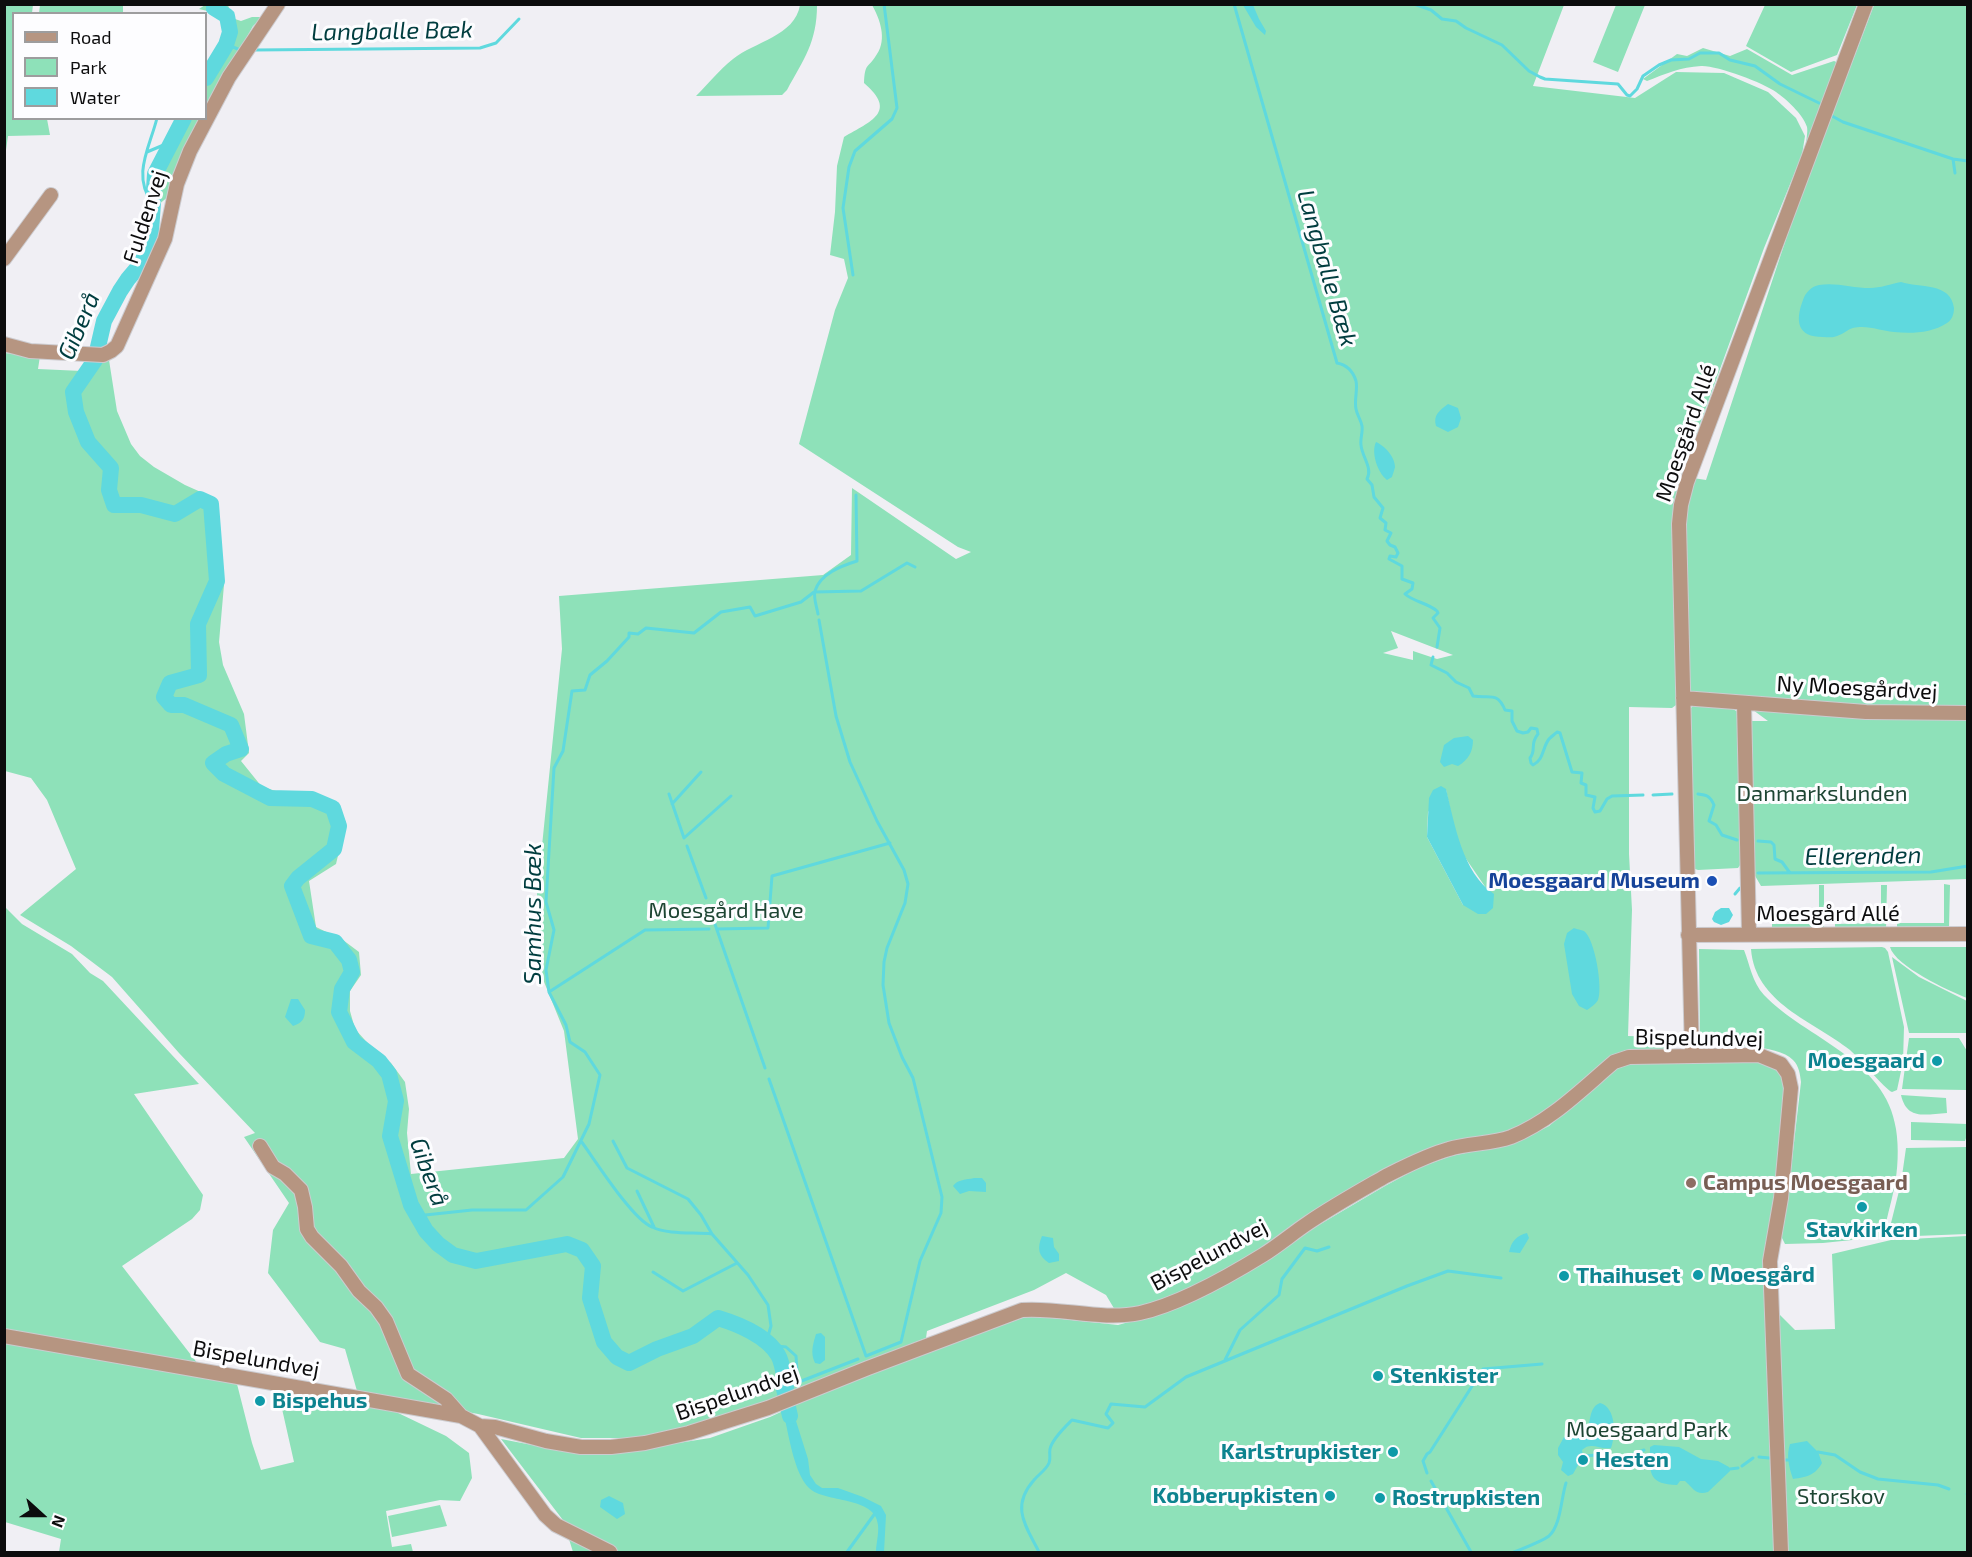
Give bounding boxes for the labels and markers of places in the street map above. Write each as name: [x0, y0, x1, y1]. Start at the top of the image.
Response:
place label: Moesgaard Museum: [1488, 868, 1700, 894]
marker: Moesgaard Museum: [1705, 874, 1719, 888]
place label: Moesgaard: [1808, 1048, 1925, 1074]
marker: Moesgaard: [1930, 1054, 1944, 1068]
place label: Campus Moesgaard: [1703, 1170, 1908, 1196]
marker: Campus Moesgaard: [1684, 1176, 1698, 1190]
marker: Stavkirken: [1855, 1200, 1869, 1214]
place label: Stavkirken: [1806, 1217, 1918, 1243]
place label: Moesgård: [1710, 1262, 1815, 1288]
place label: Thaihuset: [1576, 1263, 1680, 1289]
marker: Moesgård: [1691, 1268, 1705, 1282]
marker: Thaihuset: [1557, 1269, 1571, 1283]
place label: Stenkister: [1390, 1363, 1498, 1389]
marker: Stenkister: [1371, 1369, 1385, 1383]
place label: Bispehus: [272, 1388, 367, 1414]
marker: Bispehus: [253, 1394, 267, 1408]
place label: Karlstrupkister: [1221, 1439, 1381, 1465]
marker: Karlstrupkister: [1386, 1445, 1400, 1459]
place label: Hesten: [1595, 1447, 1669, 1473]
marker: Hesten: [1576, 1453, 1590, 1467]
place label: Kobberupkisten: [1153, 1483, 1318, 1509]
place label: Rostrupkisten: [1392, 1485, 1540, 1511]
marker: Kobberupkisten: [1323, 1489, 1337, 1503]
marker: Rostrupkisten: [1373, 1491, 1387, 1505]

